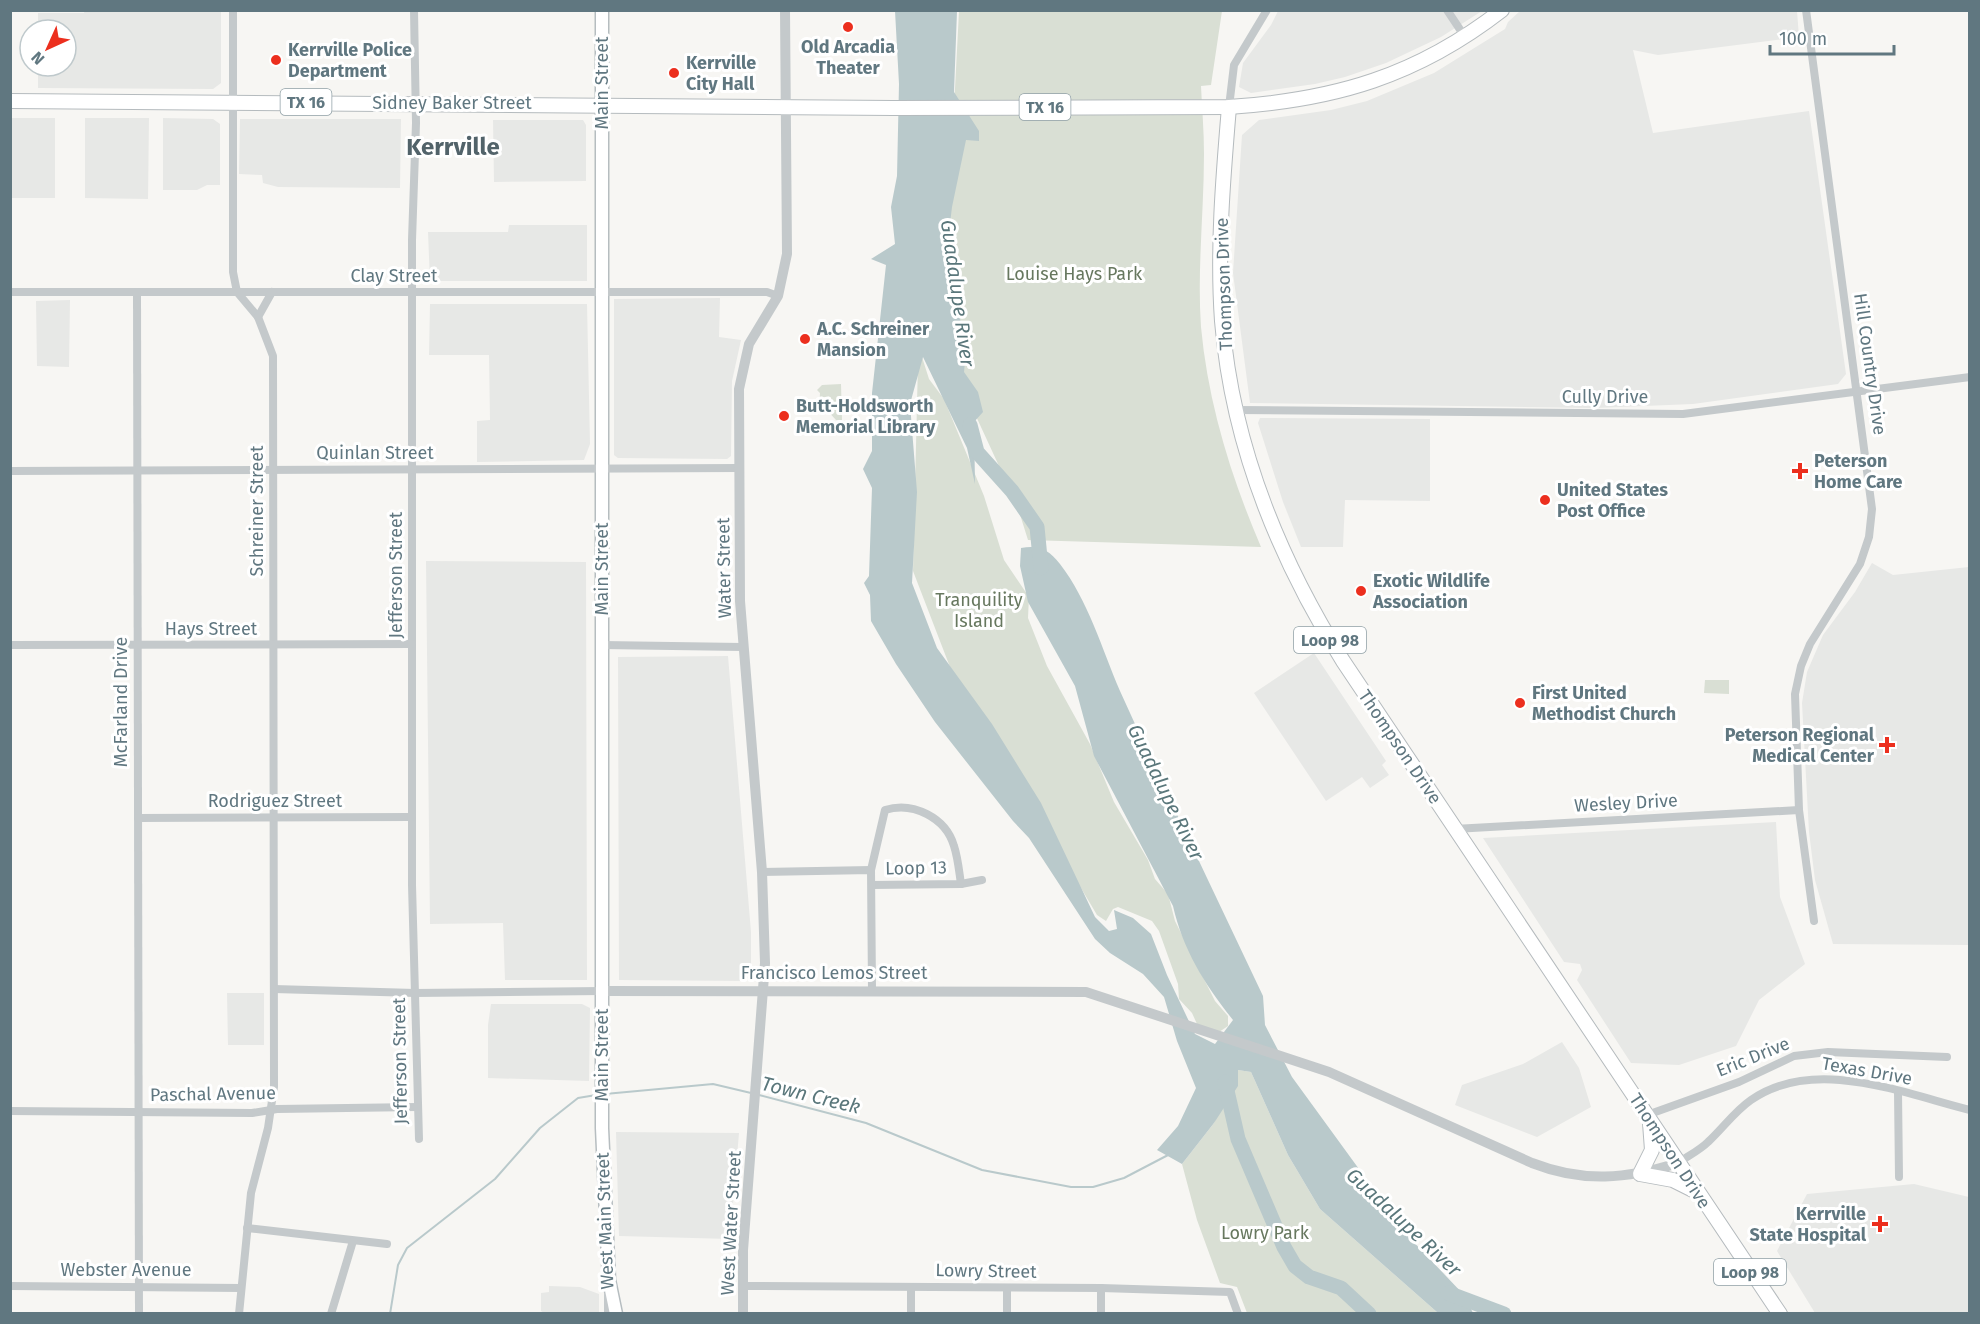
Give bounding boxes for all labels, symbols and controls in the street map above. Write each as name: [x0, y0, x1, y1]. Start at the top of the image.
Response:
north arrow: [18, 18, 78, 78]
scale bar: [1770, 18, 1894, 56]
marker: Old Arcadia Theater: [841, 20, 855, 34]
text: 100 m: [1779, 28, 1827, 50]
street label: Main Street: [591, 36, 613, 130]
place label: Old Arcadia Theater: [801, 36, 895, 79]
place label: Kerrville Police Department: [288, 39, 412, 82]
text: N: [27, 48, 48, 69]
place label: Kerrville City Hall: [686, 52, 756, 95]
marker: Kerrville Police Department: [269, 53, 283, 67]
marker: Kerrville City Hall: [667, 66, 681, 80]
road number: TX 16: [280, 89, 332, 115]
street label: Sidney Baker Street: [372, 92, 532, 114]
road number: TX 16: [1020, 94, 1070, 120]
district label: Kerrville: [406, 133, 500, 161]
street label: Thompson Drive: [1211, 217, 1237, 351]
water label: Guadalupe River: [936, 218, 980, 369]
park label: Louise Hays Park: [1006, 263, 1143, 285]
street label: Clay Street: [350, 265, 438, 287]
street label: Hill Country Drive: [1849, 292, 1891, 436]
place label: A.C. Schreiner Mansion: [816, 318, 930, 361]
marker: A.C. Schreiner Mansion: [798, 332, 812, 346]
street label: Cully Drive: [1562, 386, 1648, 408]
place label: Butt-Holdsworth Memorial Library: [796, 395, 936, 438]
marker: Butt-Holdsworth Memorial Library: [777, 409, 791, 423]
street label: Quinlan Street: [316, 442, 434, 464]
street label: Schreiner Street: [246, 445, 268, 577]
place label: Peterson Home Care: [1814, 450, 1903, 493]
marker: Peterson Home Care: [1791, 462, 1809, 480]
place label: United States Post Office: [1557, 479, 1668, 522]
marker: United States Post Office: [1538, 493, 1552, 507]
street label: Jefferson Street: [385, 511, 407, 638]
street label: Water Street: [712, 517, 736, 619]
street label: Main Street: [591, 522, 613, 616]
place label: Exotic Wildlife Association: [1372, 570, 1490, 613]
marker: Exotic Wildlife Association: [1354, 584, 1368, 598]
park label: Tranquility Island: [935, 589, 1023, 632]
street label: Hays Street: [165, 618, 258, 640]
road number: Loop 98: [1294, 627, 1366, 653]
street label: McFarland Drive: [110, 637, 132, 767]
place label: First United Methodist Church: [1532, 682, 1676, 725]
street label: Thompson Drive: [1354, 686, 1446, 808]
marker: First United Methodist Church: [1513, 696, 1527, 710]
water label: Guadalupe River: [1123, 720, 1210, 865]
place label: Peterson Regional Medical Center: [1725, 724, 1875, 767]
marker: Peterson Regional Medical Center: [1878, 736, 1896, 754]
street label: Wesley Drive: [1574, 789, 1678, 817]
street label: Rodriguez Street: [208, 790, 343, 812]
street label: Loop 13: [885, 856, 947, 880]
street label: Francisco Lemos Street: [741, 962, 928, 984]
street label: Jefferson Street: [388, 997, 412, 1125]
street label: Main Street: [591, 1008, 613, 1102]
street label: Eric Drive: [1713, 1032, 1793, 1082]
street label: Texas Drive: [1820, 1052, 1914, 1090]
water label: Town Creek: [759, 1071, 863, 1119]
street label: Paschal Avenue: [150, 1082, 276, 1106]
street label: Thompson Drive: [1625, 1089, 1715, 1213]
street label: West Water Street: [716, 1150, 746, 1296]
street label: West Main Street: [592, 1152, 618, 1290]
water label: Guadalupe River: [1342, 1163, 1467, 1282]
place label: Kerrville State Hospital: [1750, 1203, 1867, 1246]
marker: Kerrville State Hospital: [1871, 1215, 1889, 1233]
park label: Lowry Park: [1221, 1222, 1310, 1244]
street label: Webster Avenue: [60, 1259, 192, 1281]
street label: Lowry Street: [935, 1259, 1037, 1283]
road number: Loop 98: [1714, 1259, 1786, 1285]

